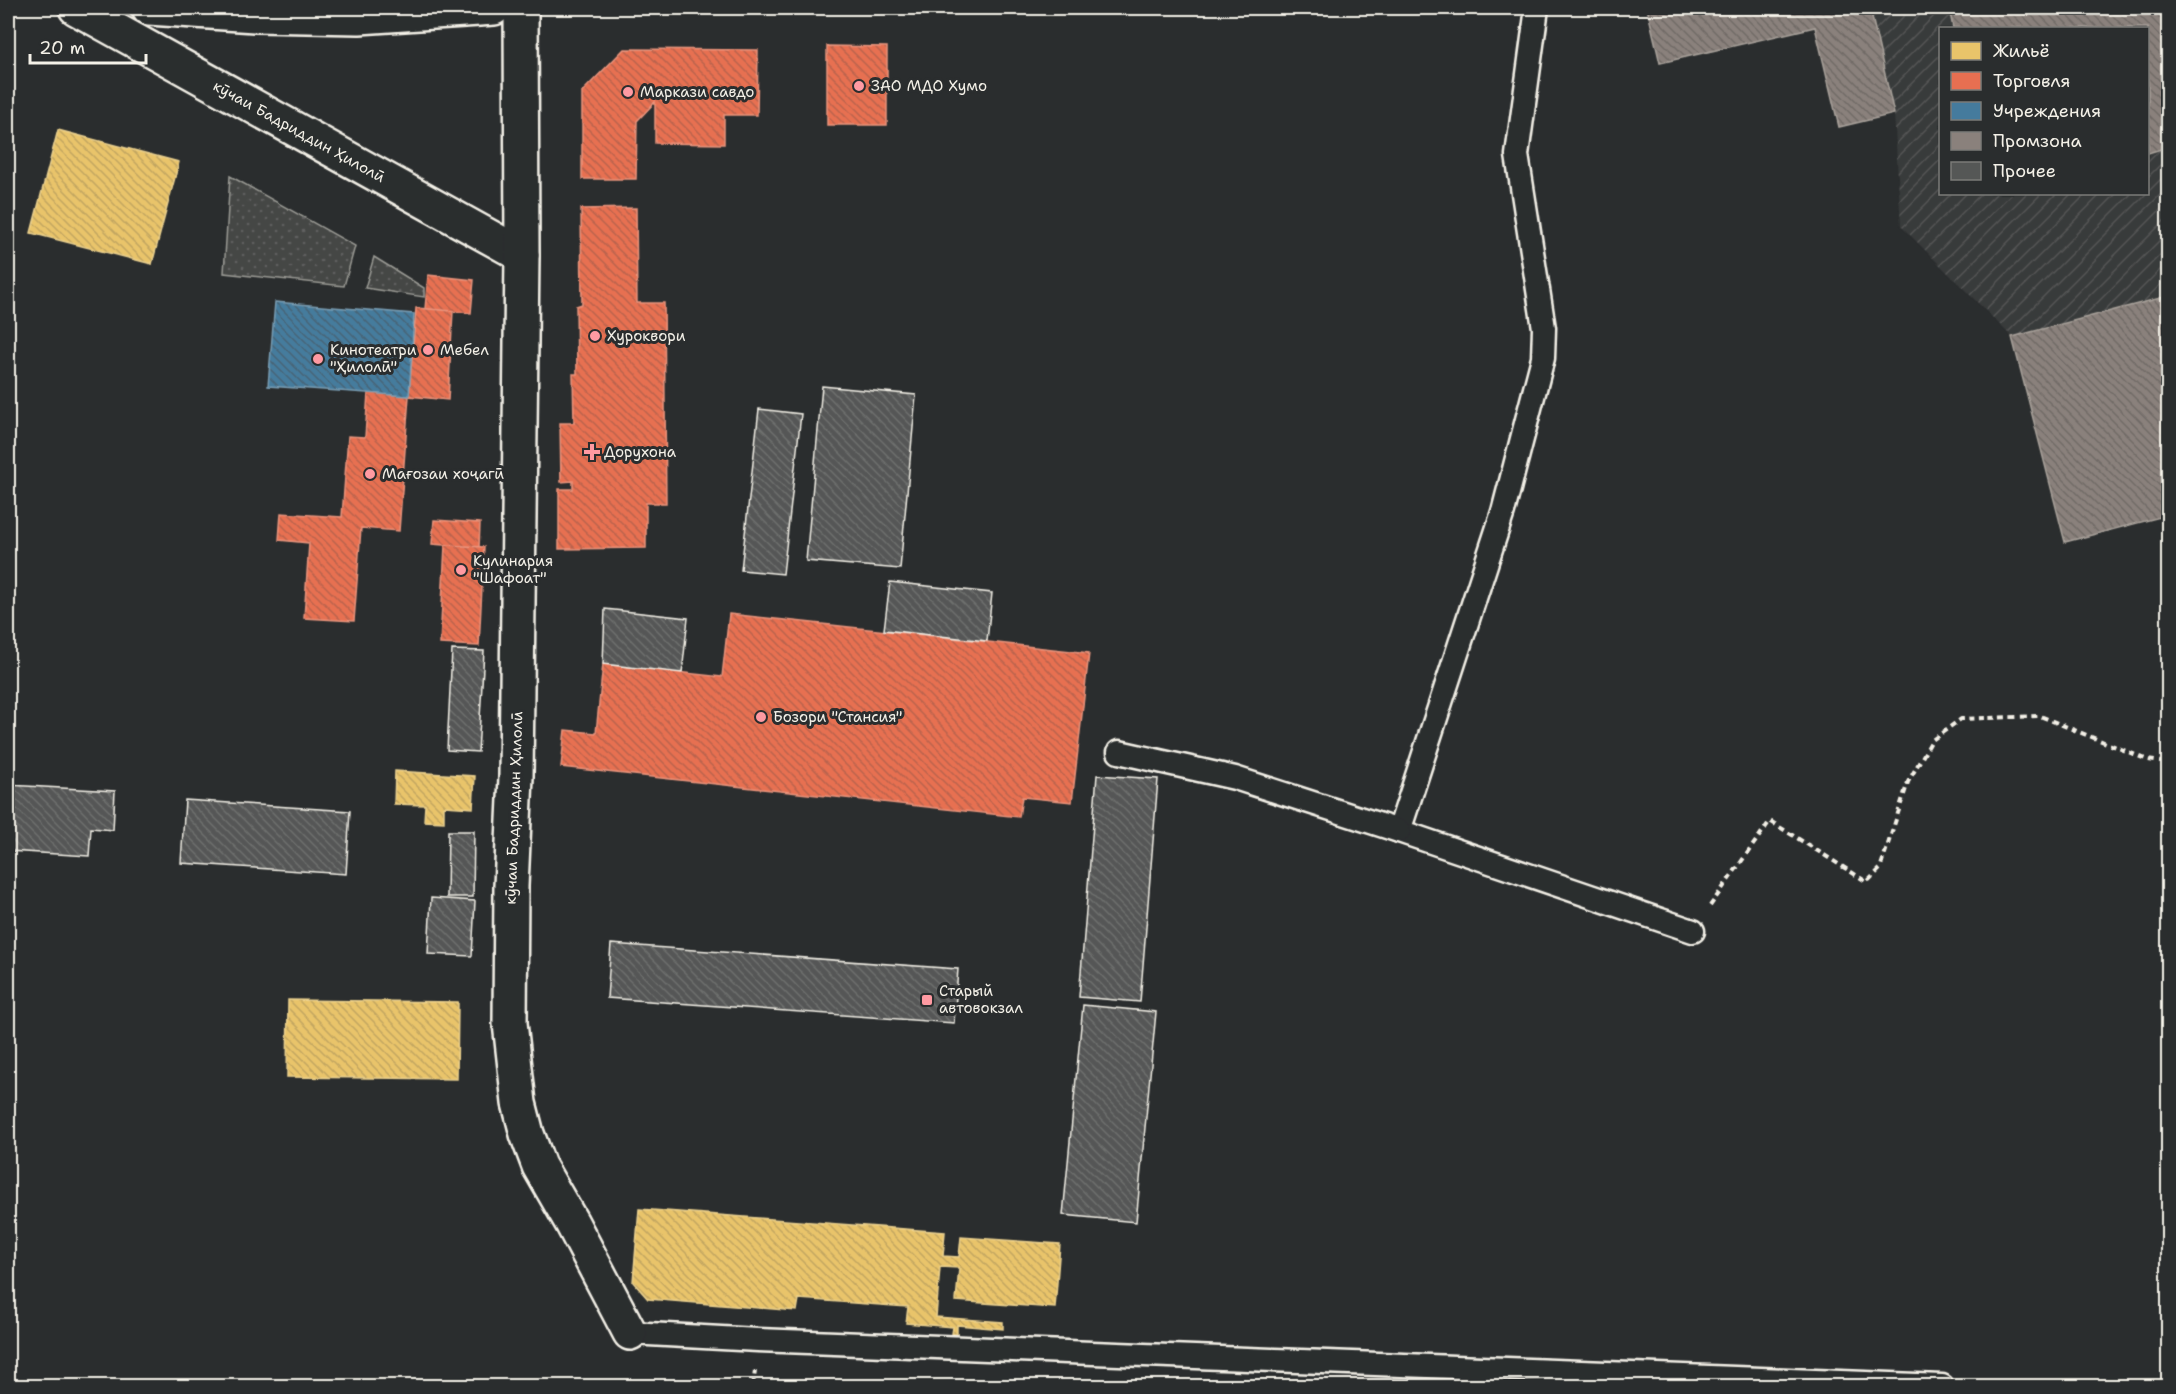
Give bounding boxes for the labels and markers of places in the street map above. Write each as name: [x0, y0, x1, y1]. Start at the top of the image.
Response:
place label: ЗАО МДО Хумо: [871, 76, 987, 96]
marker: ЗАО МДО Хумо: [852, 79, 866, 93]
place label: Маркази савдо: [640, 82, 754, 102]
marker: Маркази савдо: [621, 85, 635, 99]
place label: Хуроквори: [607, 326, 686, 346]
marker: Хуроквори: [588, 329, 602, 343]
place label: Кинотеатри "Ҳилолӣ": [330, 340, 417, 377]
place label: Мебел: [440, 340, 489, 360]
marker: Мебел: [421, 343, 435, 357]
marker: Кинотеатри "Ҳилолӣ": [311, 352, 325, 366]
place label: Дорухона: [604, 442, 677, 462]
marker: Дорухона: [585, 445, 599, 459]
place label: Мағозаи хоҷагӣ: [382, 464, 504, 484]
marker: Мағозаи хоҷагӣ: [363, 467, 377, 481]
place label: Кулинария "Шафоат": [473, 551, 553, 588]
marker: Кулинария "Шафоат": [454, 563, 468, 577]
place label: Бозори "Стансия": [773, 707, 903, 727]
marker: Бозори "Стансия": [754, 710, 768, 724]
place label: Старый автовокзал: [939, 981, 1024, 1018]
marker: Старый автовокзал: [920, 993, 934, 1007]

